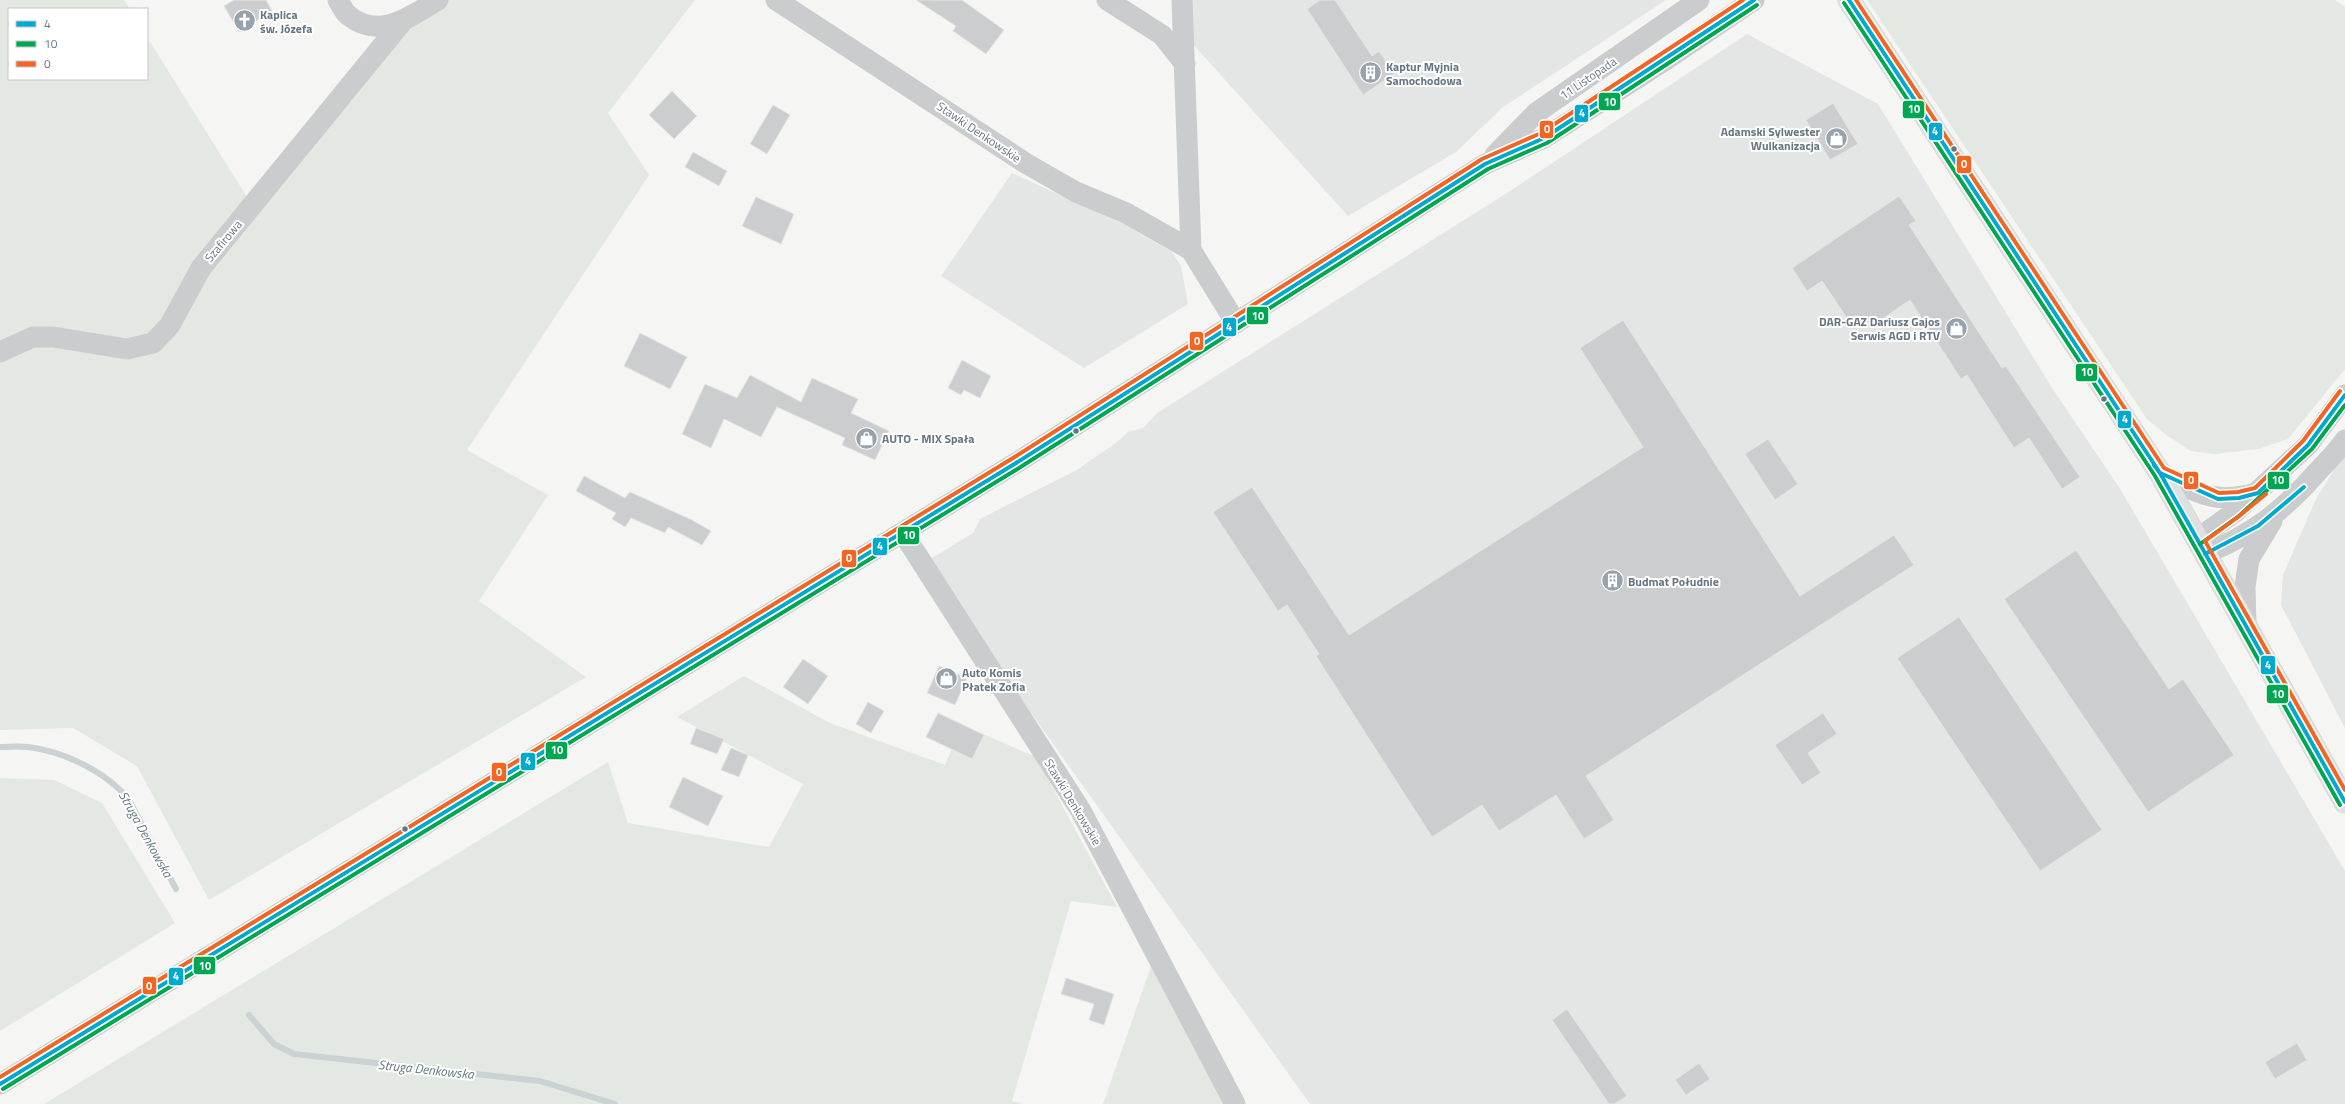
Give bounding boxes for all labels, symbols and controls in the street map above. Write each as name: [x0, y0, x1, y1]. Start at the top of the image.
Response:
place label: Kaplica św. Józefa: [260, 5, 312, 38]
legend: [8, 8, 148, 80]
church icon: Kaplica św. Józefa: [231, 8, 257, 34]
text: 4: [44, 14, 51, 33]
text: 10: [44, 34, 58, 53]
street label: 11 Listopada: [1556, 52, 1620, 104]
text: 0: [44, 54, 51, 73]
place label: Kaptur Myjnia Samochodowa: [1386, 57, 1462, 90]
building icon: Kaptur Myjnia Samochodowa: [1358, 60, 1384, 86]
line badge: 10: [1598, 92, 1621, 111]
text: 10: [1604, 94, 1616, 110]
street label: Stawki Denkowskie: [933, 97, 1025, 167]
line badge: 10: [1902, 100, 1925, 119]
text: 10: [1908, 101, 1920, 117]
line badge: 4: [1574, 104, 1589, 123]
text: 4: [1579, 105, 1585, 121]
line badge: 0: [1539, 120, 1554, 139]
text: 0: [1544, 121, 1550, 137]
place label: Adamski Sylwester Wulkanizacja: [1721, 122, 1821, 155]
line badge: 4: [1928, 122, 1943, 141]
text: 4: [1932, 123, 1938, 139]
shop icon: Adamski Sylwester Wulkanizacja: [1823, 125, 1849, 151]
unlabelled marker: [1949, 144, 1959, 154]
line badge: 0: [1956, 155, 1972, 174]
text: 0: [1961, 156, 1967, 172]
street label: Szafirowa: [200, 216, 246, 266]
line badge: 10: [1246, 306, 1269, 325]
text: 10: [1252, 308, 1264, 324]
place label: DAR-GAZ Dariusz Gajos Serwis AGD i RTV: [1819, 312, 1941, 345]
shop icon: DAR-GAZ Dariusz Gajos Serwis AGD i RTV: [1943, 315, 1969, 341]
line badge: 4: [1222, 317, 1237, 337]
text: 4: [1226, 319, 1232, 335]
line badge: 0: [1189, 331, 1204, 351]
text: 0: [1194, 333, 1200, 349]
line badge: 10: [2075, 363, 2098, 382]
text: 10: [2081, 364, 2093, 380]
unlabelled marker: [2099, 394, 2109, 404]
line badge: 4: [2117, 410, 2132, 429]
text: 4: [2122, 411, 2128, 427]
shop icon: AUTO - MIX Spała: [853, 425, 879, 451]
unlabelled marker: [1071, 426, 1081, 436]
place label: AUTO - MIX Spała: [882, 429, 974, 448]
line badge: 0: [2183, 471, 2199, 490]
line badge: 10: [2267, 471, 2290, 490]
text: 0: [2188, 472, 2194, 488]
text: 10: [2272, 472, 2284, 488]
line badge: 10: [897, 526, 920, 545]
text: 10: [903, 527, 915, 543]
line badge: 4: [872, 537, 888, 556]
text: 4: [877, 538, 883, 554]
line badge: 0: [841, 549, 857, 568]
text: 0: [846, 550, 852, 566]
building icon: Budmat Południe: [1599, 568, 1625, 594]
place label: Budmat Południe: [1628, 572, 1719, 591]
line badge: 4: [2260, 655, 2276, 675]
text: 4: [2265, 657, 2271, 673]
place label: Auto Komis Płatek Zofia: [962, 663, 1025, 696]
shop icon: Auto Komis Płatek Zofia: [934, 666, 960, 692]
line badge: 10: [2266, 684, 2289, 704]
text: 10: [2272, 686, 2284, 702]
line badge: 10: [545, 741, 568, 760]
text: 10: [551, 742, 563, 758]
line badge: 4: [520, 752, 536, 771]
text: 4: [525, 753, 531, 769]
street label: Stawki Denkowskie: [1040, 755, 1106, 849]
line badge: 0: [491, 762, 507, 782]
text: 0: [496, 764, 502, 780]
water label: Struga Denkowska: [114, 787, 179, 882]
unlabelled marker: [400, 824, 410, 834]
line badge: 10: [193, 956, 216, 975]
text: 10: [199, 958, 211, 974]
line badge: 4: [168, 967, 184, 986]
text: 4: [173, 968, 179, 984]
line badge: 0: [142, 976, 157, 995]
text: 0: [146, 978, 152, 994]
water label: Struga Denkowska: [377, 1054, 476, 1084]

